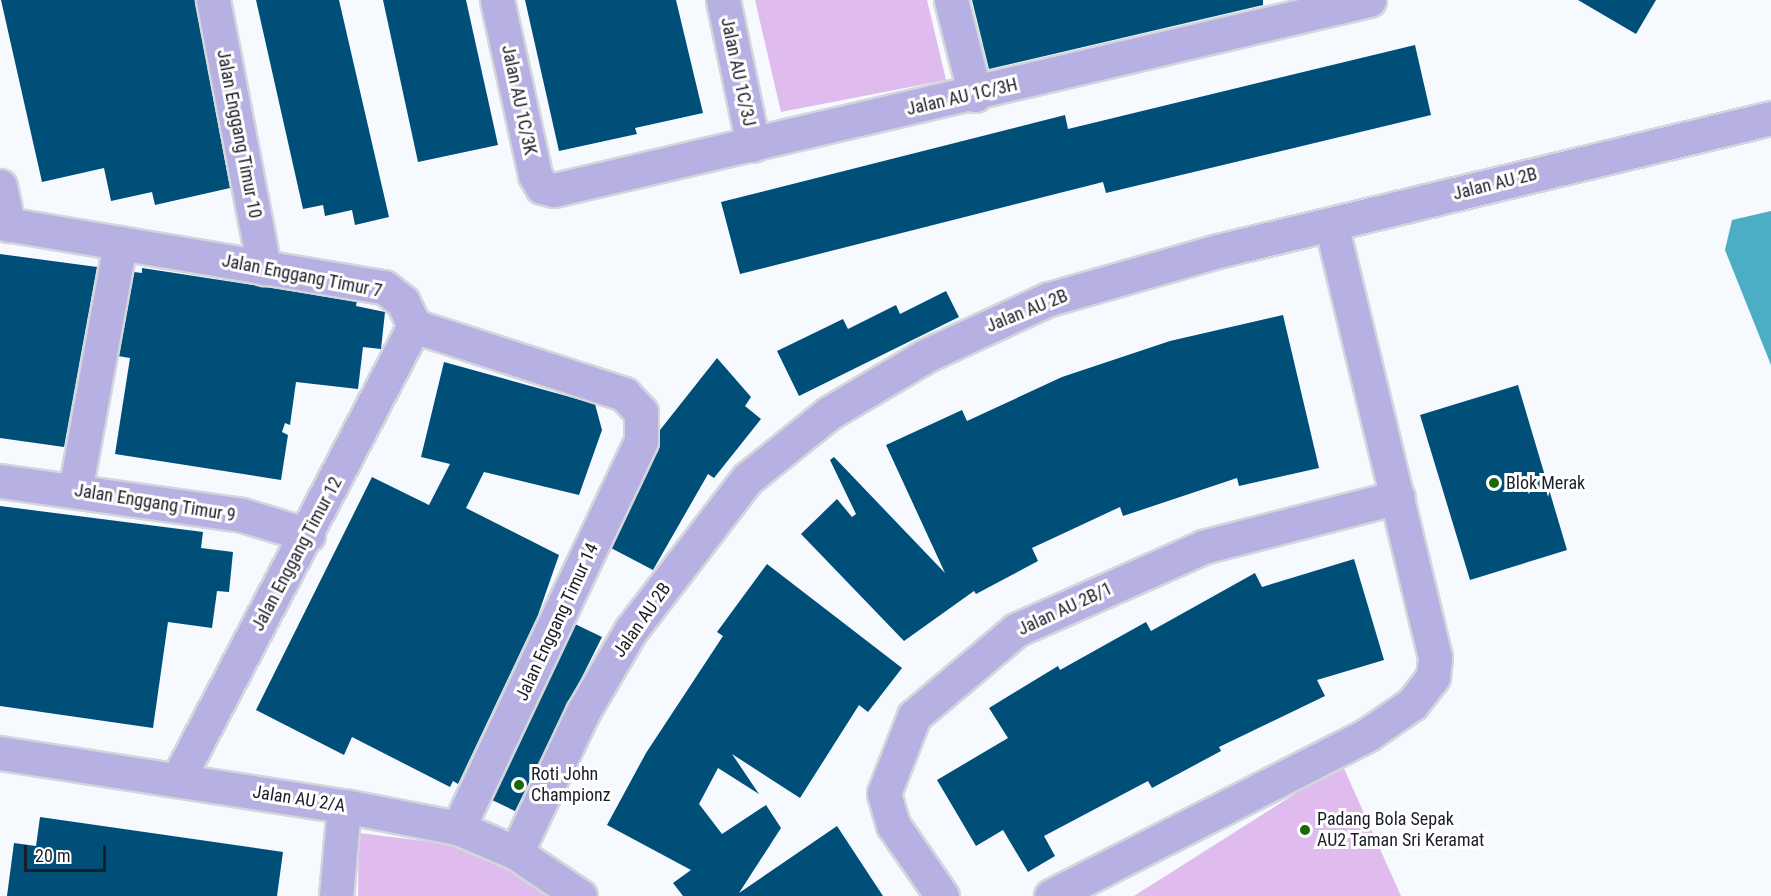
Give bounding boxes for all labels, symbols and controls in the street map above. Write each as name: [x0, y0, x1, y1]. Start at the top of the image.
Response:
street label: Jalan AU 1C/3J: [716, 16, 760, 128]
street label: Jalan AU 1C/3K: [497, 43, 541, 157]
street label: Jalan Enggang Timur 10: [212, 48, 266, 220]
street label: Jalan AU 1C/3H: [904, 74, 1020, 120]
street label: Jalan AU 2B: [1451, 163, 1539, 205]
street label: Jalan Enggang Timur 7: [220, 250, 384, 302]
street label: Jalan AU 2B: [983, 285, 1071, 337]
place label: Blok Merak: [1506, 472, 1585, 494]
street label: Jalan Enggang Timur 12: [247, 473, 347, 635]
marker: Blok Merak: [1487, 476, 1501, 490]
street label: Jalan Enggang Timur 9: [73, 480, 237, 526]
street label: Jalan Enggang Timur 14: [511, 540, 603, 704]
street label: Jalan AU 2B/1: [1014, 578, 1116, 640]
street label: Jalan AU 2B: [608, 579, 676, 661]
place label: Roti John Championz: [531, 764, 611, 806]
marker: Roti John Championz: [512, 778, 526, 792]
street label: Jalan AU 2/A: [251, 781, 347, 817]
place label: Padang Bola Sepak AU2 Taman Sri Keramat: [1317, 809, 1485, 852]
marker: Padang Bola Sepak AU2 Taman Sri Keramat: [1298, 823, 1312, 837]
scale bar: [27, 833, 110, 871]
text: 20 m: [35, 845, 70, 866]

